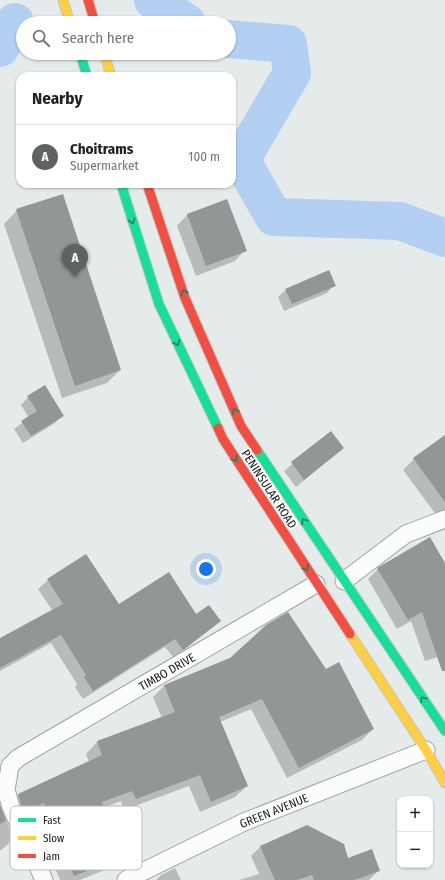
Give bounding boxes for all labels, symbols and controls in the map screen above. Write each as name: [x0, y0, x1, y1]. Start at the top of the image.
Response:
search box: [16, 16, 236, 60]
icon: search: [30, 27, 52, 49]
text: Search here: [62, 29, 134, 47]
text: Nearby: [32, 88, 83, 109]
text: Choitrams: [70, 140, 133, 158]
text: A: [41, 149, 49, 164]
text: 100 m: [188, 149, 220, 164]
text: Supermarket: [70, 158, 139, 173]
one-way arrow: [128, 218, 136, 225]
pin: A: [62, 244, 88, 277]
one-way arrow: [180, 289, 188, 296]
one-way arrow: [172, 339, 180, 346]
one-way arrow: [232, 408, 240, 416]
street label: PENINSULAR ROAD: [238, 447, 300, 531]
one-way arrow: [231, 455, 238, 462]
one-way arrow: [301, 518, 309, 525]
your location: [196, 559, 216, 579]
one-way arrow: [301, 564, 309, 571]
street label: TIMBO DRIVE: [136, 650, 198, 694]
one-way arrow: [420, 696, 428, 703]
street label: GREEN AVENUE: [238, 791, 311, 831]
map controls: [397, 796, 433, 868]
button: +: [397, 796, 433, 832]
legend: [10, 806, 142, 870]
text: Fast: [43, 814, 61, 827]
text: Slow: [43, 832, 64, 845]
button: −: [397, 832, 433, 868]
text: Jam: [43, 850, 60, 863]

